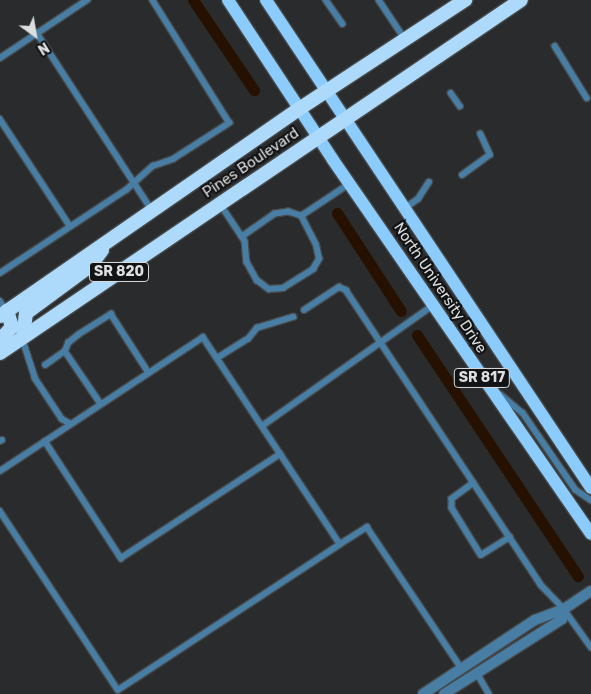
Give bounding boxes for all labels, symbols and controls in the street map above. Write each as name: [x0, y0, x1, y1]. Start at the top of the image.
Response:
north arrow: [10, 10, 60, 60]
text: N: [34, 38, 52, 58]
street label: Pines Boulevard: [199, 124, 303, 202]
street label: North University Drive: [389, 219, 491, 357]
road number: SR 820: [88, 260, 150, 284]
road number: SR 817: [453, 366, 511, 389]

